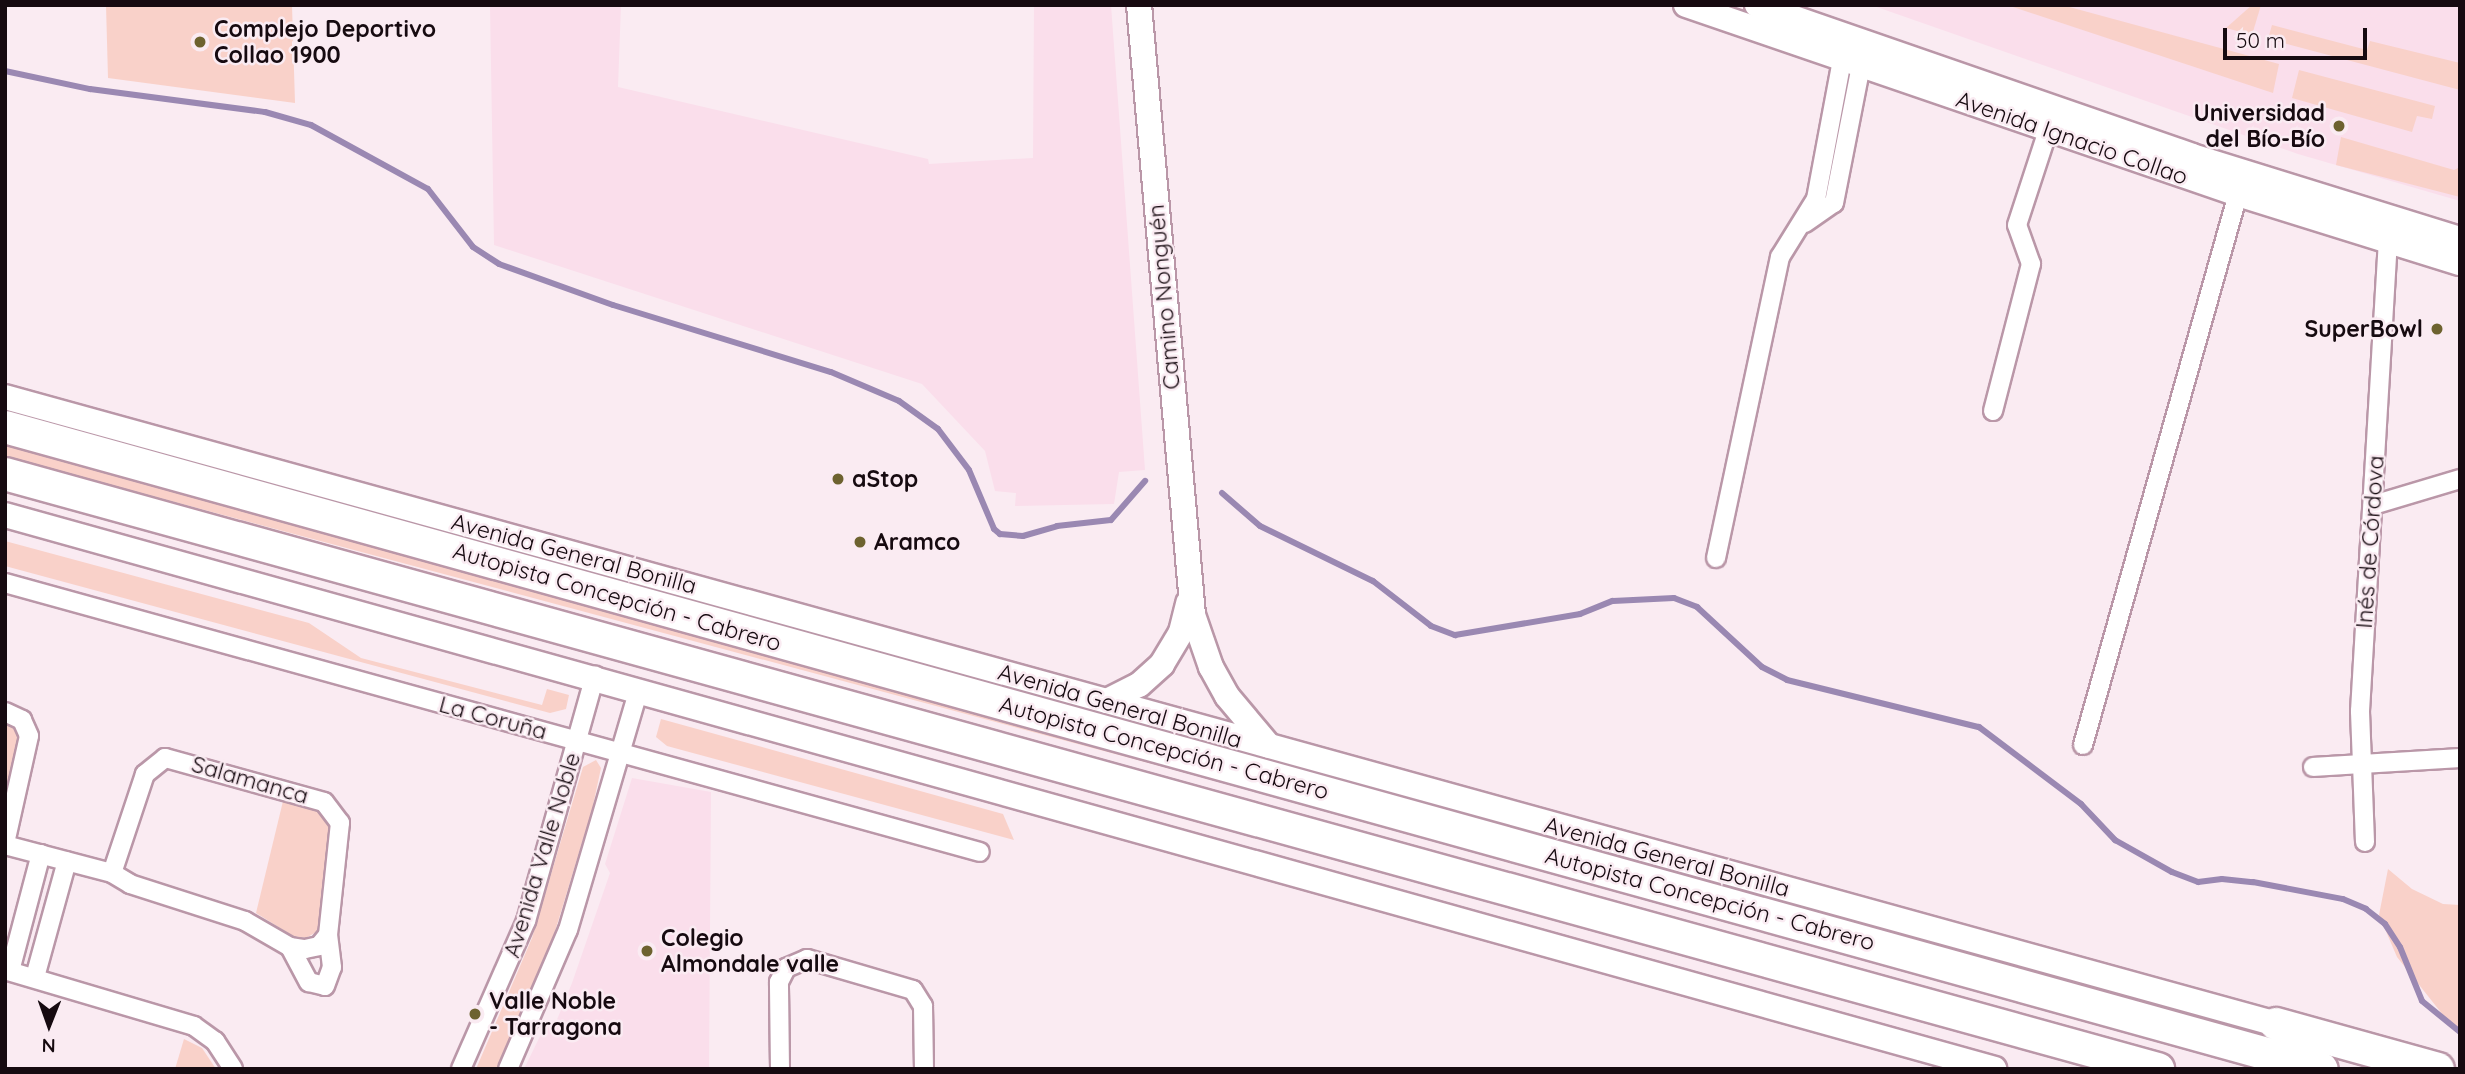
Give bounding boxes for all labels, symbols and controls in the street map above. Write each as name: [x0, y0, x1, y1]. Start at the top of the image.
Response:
scale bar: [2227, 14, 2370, 58]
place label: Complejo Deportivo Collao 1900: [214, 15, 436, 69]
text: 50 m: [2236, 27, 2285, 53]
marker: Complejo Deportivo Collao 1900: [192, 34, 208, 50]
street label: Avenida Ignacio Collao: [1952, 85, 2192, 191]
place label: Universidad del Bío-Bío: [2193, 99, 2325, 153]
marker: Universidad del Bío-Bío: [2331, 118, 2347, 134]
street label: Camino Nonguén: [1142, 203, 1186, 391]
place label: SuperBowl: [2305, 315, 2423, 343]
marker: SuperBowl: [2429, 321, 2445, 337]
street label: Inés de Córdova: [2350, 455, 2390, 629]
place label: aStop: [852, 465, 918, 493]
marker: aStop: [830, 471, 846, 487]
street label: Avenida General Bonilla: [448, 508, 700, 600]
place label: Aramco: [874, 528, 960, 556]
marker: Aramco: [852, 534, 868, 550]
street label: Autopista Concepción - Cabrero: [450, 537, 784, 657]
street label: Avenida General Bonilla: [995, 658, 1245, 754]
street label: La Coruña: [436, 690, 550, 746]
street label: Autopista Concepción - Cabrero: [996, 691, 1332, 805]
street label: Avenida Valle Noble: [498, 749, 586, 961]
street label: Salamanca: [188, 750, 312, 810]
street label: Avenida General Bonilla: [1541, 811, 1793, 903]
street label: Autopista Concepción - Cabrero: [1542, 842, 1878, 956]
place label: Colegio Almondale valle: [661, 924, 839, 978]
marker: Colegio Almondale valle: [639, 943, 655, 959]
place label: Valle Noble - Tarragona: [489, 987, 622, 1041]
north arrow: [14, 990, 84, 1060]
marker: Valle Noble - Tarragona: [467, 1006, 483, 1022]
text: N: [41, 1034, 56, 1058]

